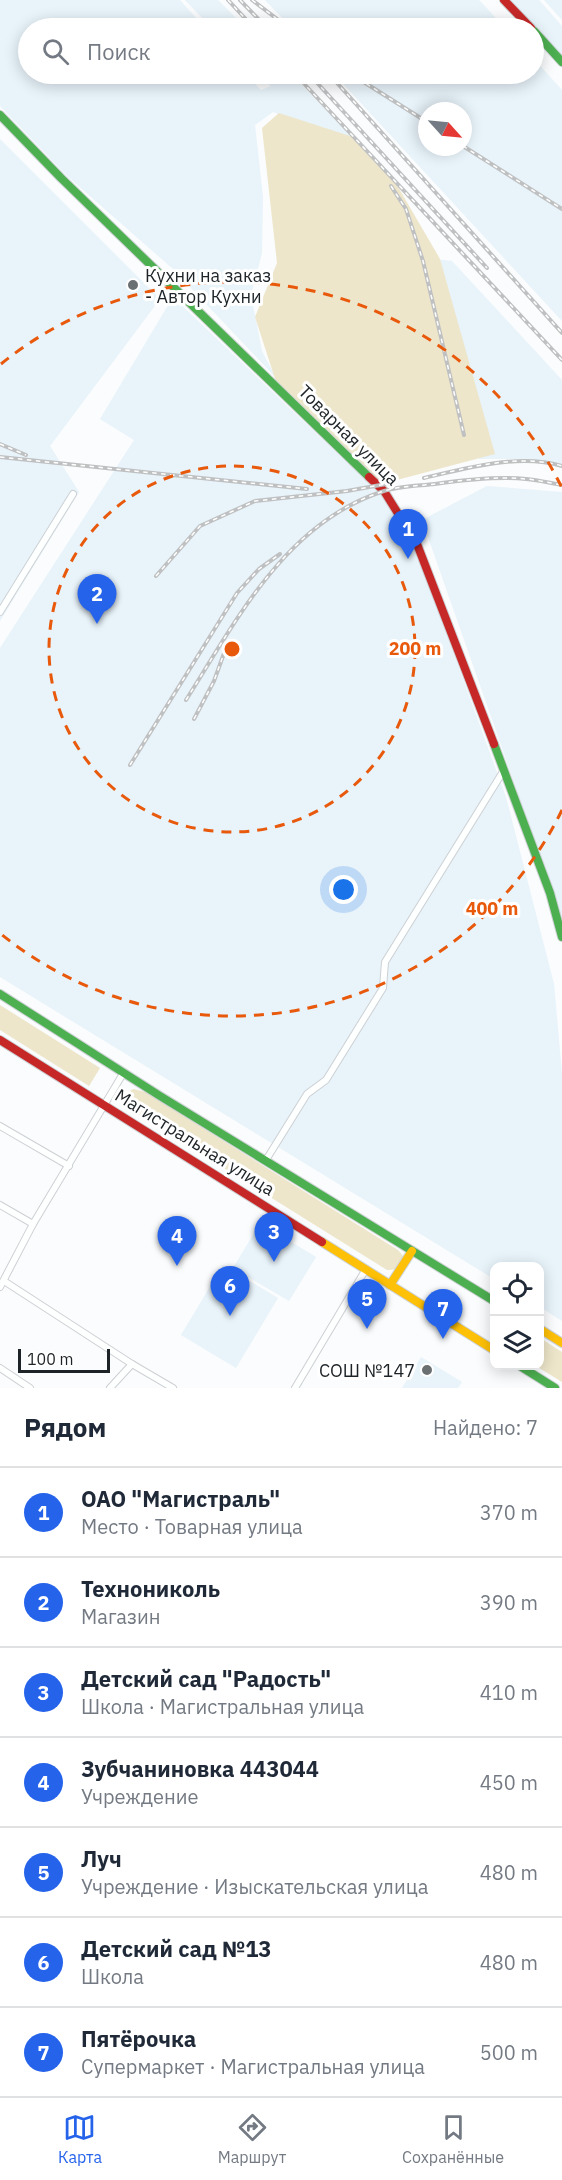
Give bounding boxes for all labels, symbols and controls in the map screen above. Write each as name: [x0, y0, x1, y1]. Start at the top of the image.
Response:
search box: [18, 18, 544, 84]
icon: search: [39, 35, 72, 68]
text: Поиск: [87, 37, 151, 66]
north arrow: [418, 102, 472, 156]
place label: Кухни на заказ - Автор Кухни: [145, 264, 271, 308]
marker: Кухни на заказ - Автор Кухни: [126, 278, 140, 292]
street label: Товарная улица: [294, 380, 404, 490]
pin: 1: [388, 510, 428, 559]
pin: 2: [78, 574, 116, 624]
text: 200 m: [389, 637, 441, 660]
centre of rings: [222, 639, 242, 659]
your location: [329, 875, 358, 904]
text: 400 m: [466, 897, 518, 920]
street label: Магистральная улица: [111, 1084, 279, 1201]
pin: 3: [254, 1212, 294, 1262]
pin: 4: [158, 1216, 196, 1266]
map controls: [490, 1262, 544, 1370]
button: locate: [490, 1262, 544, 1316]
pin: 6: [210, 1266, 250, 1316]
pin: 5: [348, 1280, 386, 1329]
pin: 7: [424, 1290, 462, 1339]
button: layers: [490, 1316, 544, 1370]
scale bar: [18, 1346, 110, 1374]
text: 100 m: [27, 1349, 74, 1369]
place label: СОШ №147: [319, 1359, 415, 1382]
marker: СОШ №147: [420, 1363, 434, 1377]
text: Рядом: [24, 1410, 106, 1444]
text: Найдено: 7: [433, 1414, 538, 1441]
text: ОАО "Магистраль": [81, 1484, 280, 1513]
text: 1: [38, 1499, 50, 1526]
text: 370 m: [480, 1499, 538, 1526]
text: Место · Товарная улица: [81, 1513, 303, 1540]
text: Технониколь: [81, 1574, 220, 1603]
text: 2: [38, 1589, 50, 1616]
text: 390 m: [480, 1589, 538, 1616]
text: Магазин: [81, 1603, 161, 1630]
text: Детский сад "Радость": [81, 1664, 331, 1693]
text: 3: [38, 1679, 50, 1706]
text: 410 m: [480, 1679, 538, 1706]
text: Школа · Магистральная улица: [81, 1693, 364, 1720]
text: Зубчаниновка 443044: [81, 1754, 319, 1783]
text: 4: [38, 1769, 50, 1796]
text: 450 m: [480, 1769, 538, 1796]
text: Учреждение: [81, 1783, 198, 1810]
text: Луч: [81, 1844, 122, 1873]
text: 5: [38, 1859, 50, 1886]
text: 480 m: [480, 1859, 538, 1886]
text: Учреждение · Изыскательская улица: [81, 1873, 428, 1900]
text: Детский сад №13: [81, 1934, 272, 1963]
text: 6: [38, 1949, 50, 1976]
text: 480 m: [480, 1949, 538, 1976]
text: Школа: [81, 1963, 144, 1990]
text: Пятёрочка: [81, 2024, 196, 2053]
text: 7: [38, 2039, 50, 2066]
text: 500 m: [480, 2039, 538, 2066]
text: Супермаркет · Магистральная улица: [81, 2053, 425, 2080]
tab: Карта: [58, 2111, 102, 2167]
tab: Маршрут: [218, 2111, 286, 2167]
tab: Сохранённые: [402, 2111, 504, 2167]

